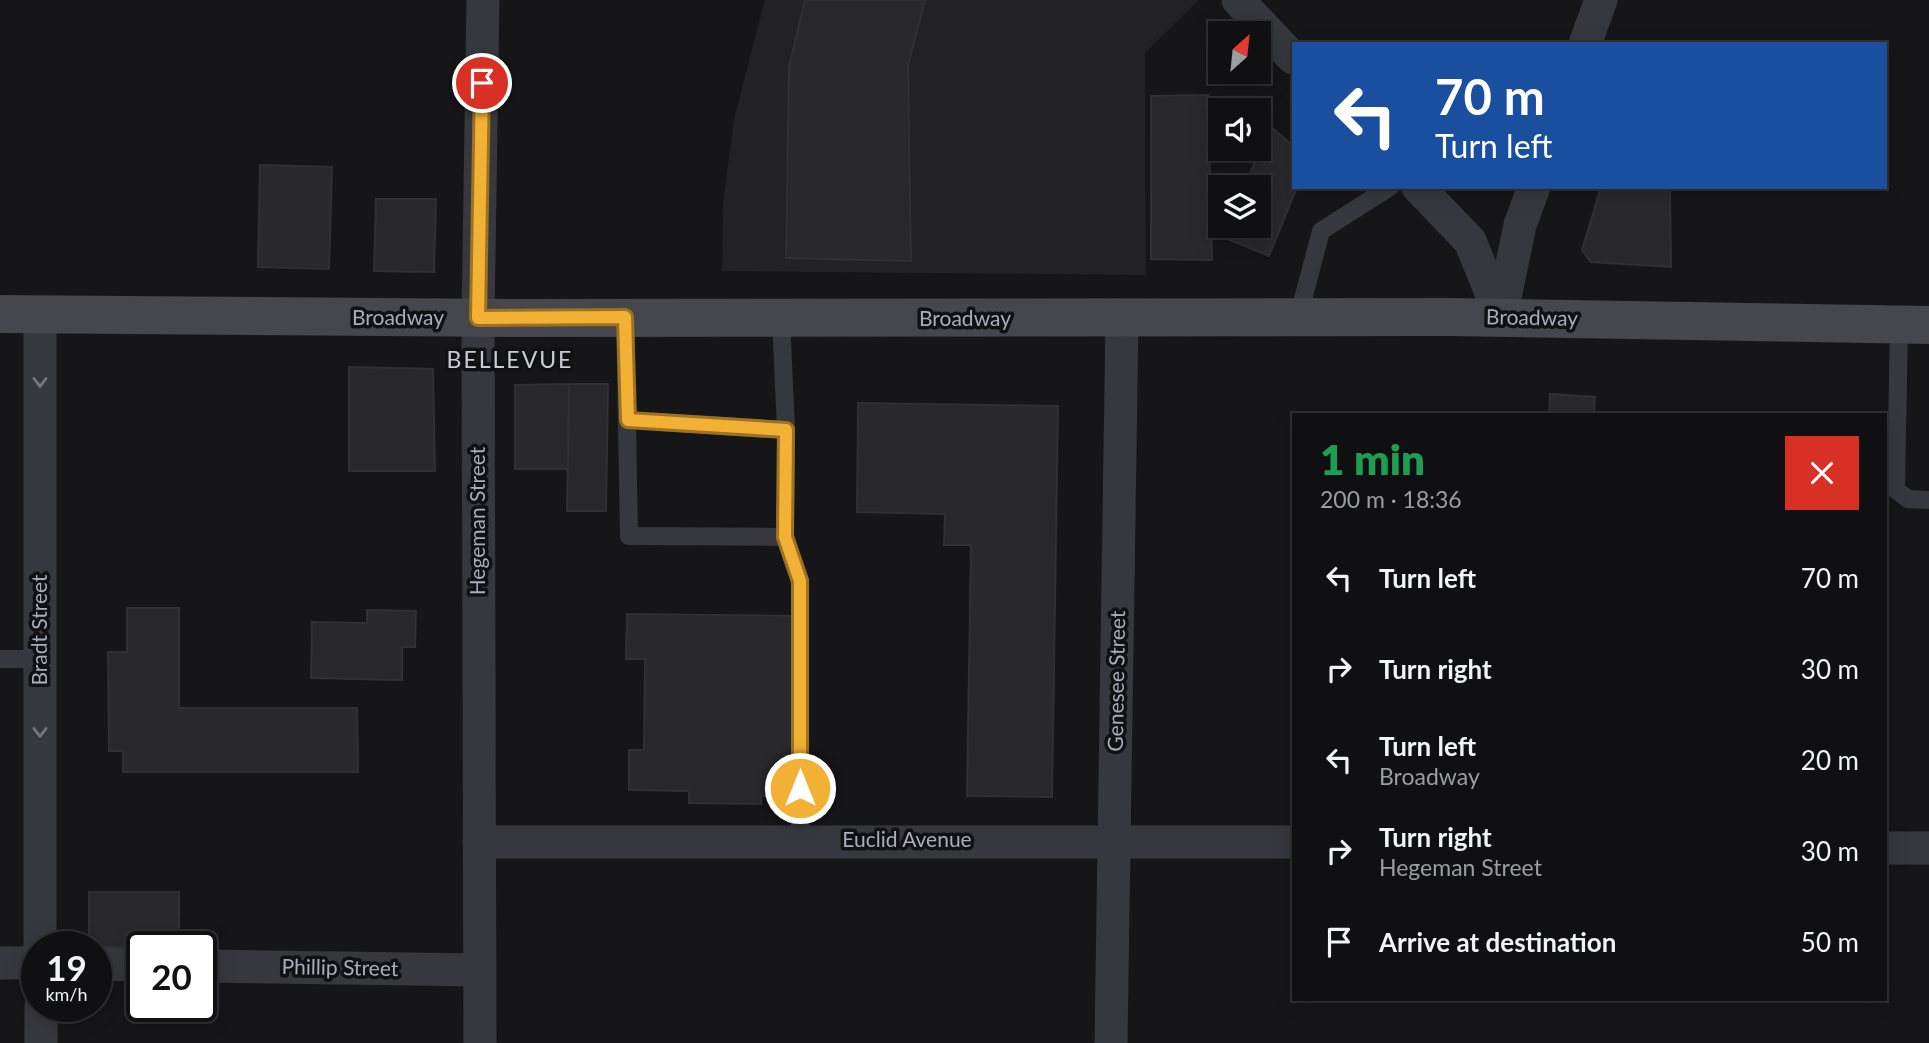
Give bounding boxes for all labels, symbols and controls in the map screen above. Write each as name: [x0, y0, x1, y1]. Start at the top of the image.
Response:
north arrow: [1208, 21, 1270, 84]
map controls: [1208, 21, 1271, 238]
pin: [452, 53, 512, 113]
icon: arrive: [463, 64, 501, 102]
text: 70 m: [1435, 67, 1545, 125]
icon: left: [1320, 70, 1411, 161]
button: sound: [1208, 98, 1271, 161]
text: Turn left: [1435, 126, 1552, 165]
button: layers: [1208, 175, 1271, 238]
street label: Broadway: [1486, 303, 1578, 330]
street label: Broadway: [352, 304, 444, 329]
street label: Broadway: [919, 305, 1011, 330]
district label: BELLEVUE: [447, 345, 573, 373]
one-way arrow: [32, 378, 48, 388]
text: 1 min: [1320, 434, 1425, 484]
button: close: [1785, 436, 1859, 510]
street label: Hegeman Street: [464, 446, 489, 595]
text: 200 m · 18:36: [1320, 485, 1462, 513]
icon: left: [1320, 559, 1358, 597]
text: Turn left: [1379, 562, 1476, 594]
text: 70 m: [1801, 562, 1859, 594]
street label: Bradt Street: [26, 574, 51, 686]
street label: Genesee Street: [1102, 610, 1129, 752]
icon: right: [1320, 650, 1358, 688]
text: Turn right: [1379, 653, 1492, 685]
text: 30 m: [1801, 653, 1859, 685]
one-way arrow: [32, 728, 48, 738]
text: Turn left: [1379, 730, 1476, 762]
icon: left: [1320, 741, 1358, 779]
text: 20 m: [1801, 744, 1859, 776]
position arrow: [763, 751, 837, 825]
text: Broadway: [1379, 762, 1480, 790]
text: Turn right: [1379, 821, 1492, 853]
street label: Euclid Avenue: [842, 826, 972, 851]
icon: right: [1320, 832, 1358, 870]
text: 30 m: [1801, 835, 1859, 867]
text: Hegeman Street: [1379, 853, 1542, 881]
icon: arrive: [1320, 923, 1358, 961]
text: Arrive at destination: [1379, 926, 1616, 958]
text: 50 m: [1801, 926, 1859, 958]
speed limit sign: 20: [126, 931, 217, 1022]
text: 19: [46, 946, 87, 988]
street label: Phillip Street: [281, 953, 399, 980]
text: km/h: [45, 983, 88, 1005]

